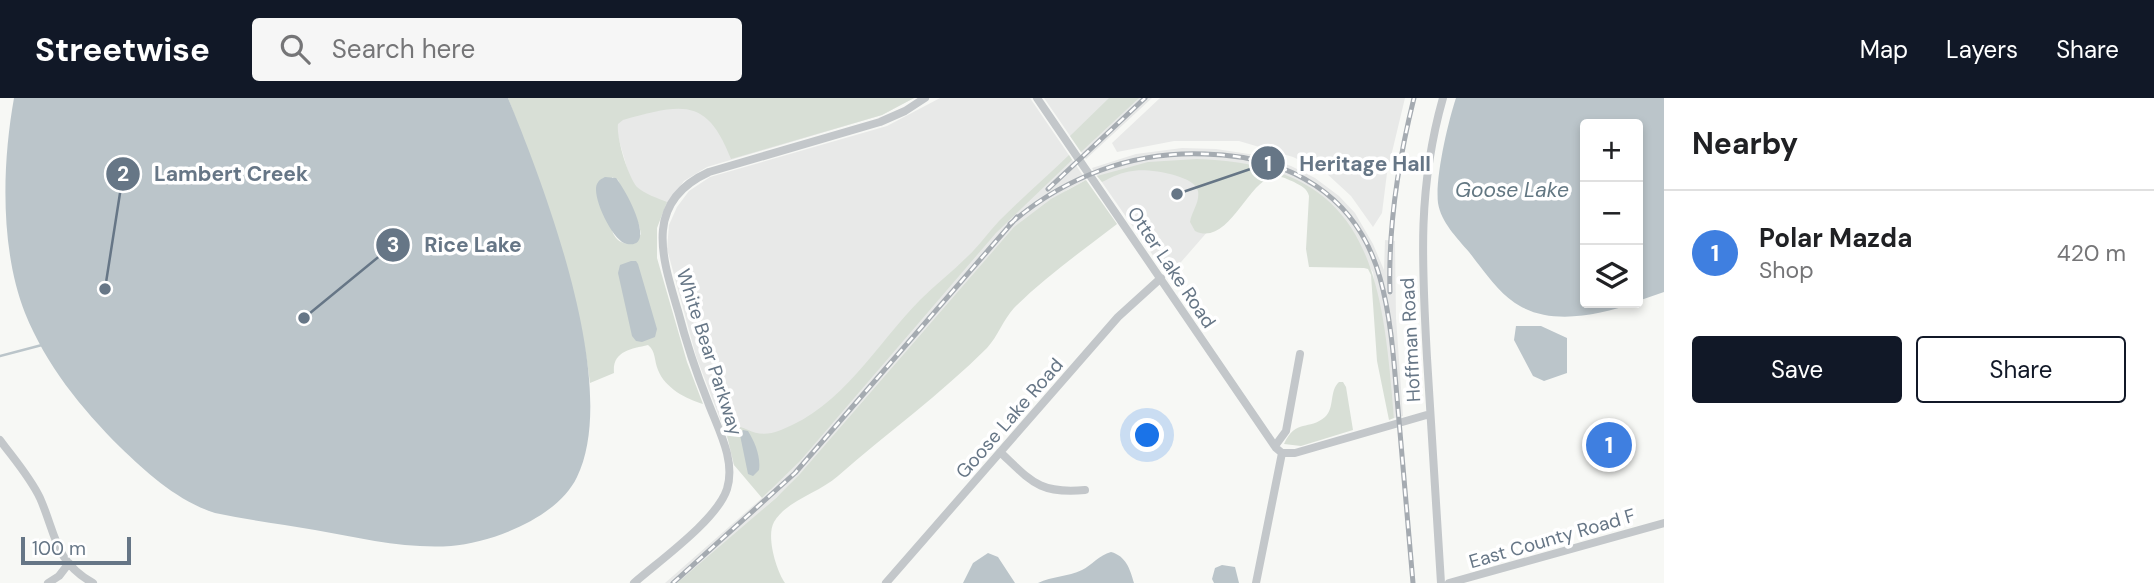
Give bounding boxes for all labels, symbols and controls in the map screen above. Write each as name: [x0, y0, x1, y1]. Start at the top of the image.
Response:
search box: [252, 18, 742, 81]
text: Streetwise: [35, 28, 210, 71]
icon: search: [276, 30, 314, 68]
text: Search here: [332, 32, 475, 66]
text: Map: [1860, 34, 1908, 65]
text: Layers: [1946, 34, 2018, 65]
text: Share: [2056, 34, 2119, 65]
map controls: [1580, 119, 1643, 308]
button: +: [1580, 119, 1643, 182]
text: Nearby: [1692, 124, 1798, 163]
callout: Heritage Hall: [1250, 142, 1445, 184]
text: 1: [1264, 150, 1272, 178]
text: Heritage Hall: [1299, 150, 1431, 178]
callout: Lambert Creek: [105, 153, 322, 195]
text: 2: [117, 160, 129, 188]
text: Lambert Creek: [154, 160, 308, 188]
water label: Goose Lake: [1455, 176, 1569, 204]
button: −: [1580, 182, 1643, 245]
street label: Otter Lake Road: [1122, 202, 1222, 333]
text: Polar Mazda: [1759, 221, 1912, 255]
callout: Rice Lake: [376, 224, 536, 266]
text: 3: [387, 231, 399, 259]
text: Rice Lake: [424, 231, 522, 259]
text: 1: [1711, 238, 1719, 268]
text: 420 m: [2057, 238, 2126, 268]
button: layers: [1580, 245, 1643, 308]
text: Shop: [1759, 255, 1814, 285]
street label: White Bear Parkway: [671, 266, 748, 439]
street label: Hoffman Road: [1395, 277, 1426, 403]
button: Save: [1692, 336, 1902, 403]
button: Share: [1916, 336, 2126, 403]
street label: Goose Lake Road: [950, 353, 1069, 484]
your location: [1130, 418, 1164, 452]
pin: 1: [1586, 419, 1632, 471]
street label: East County Road F: [1466, 503, 1638, 574]
scale bar: [21, 534, 131, 566]
text: 100 m: [32, 536, 86, 561]

